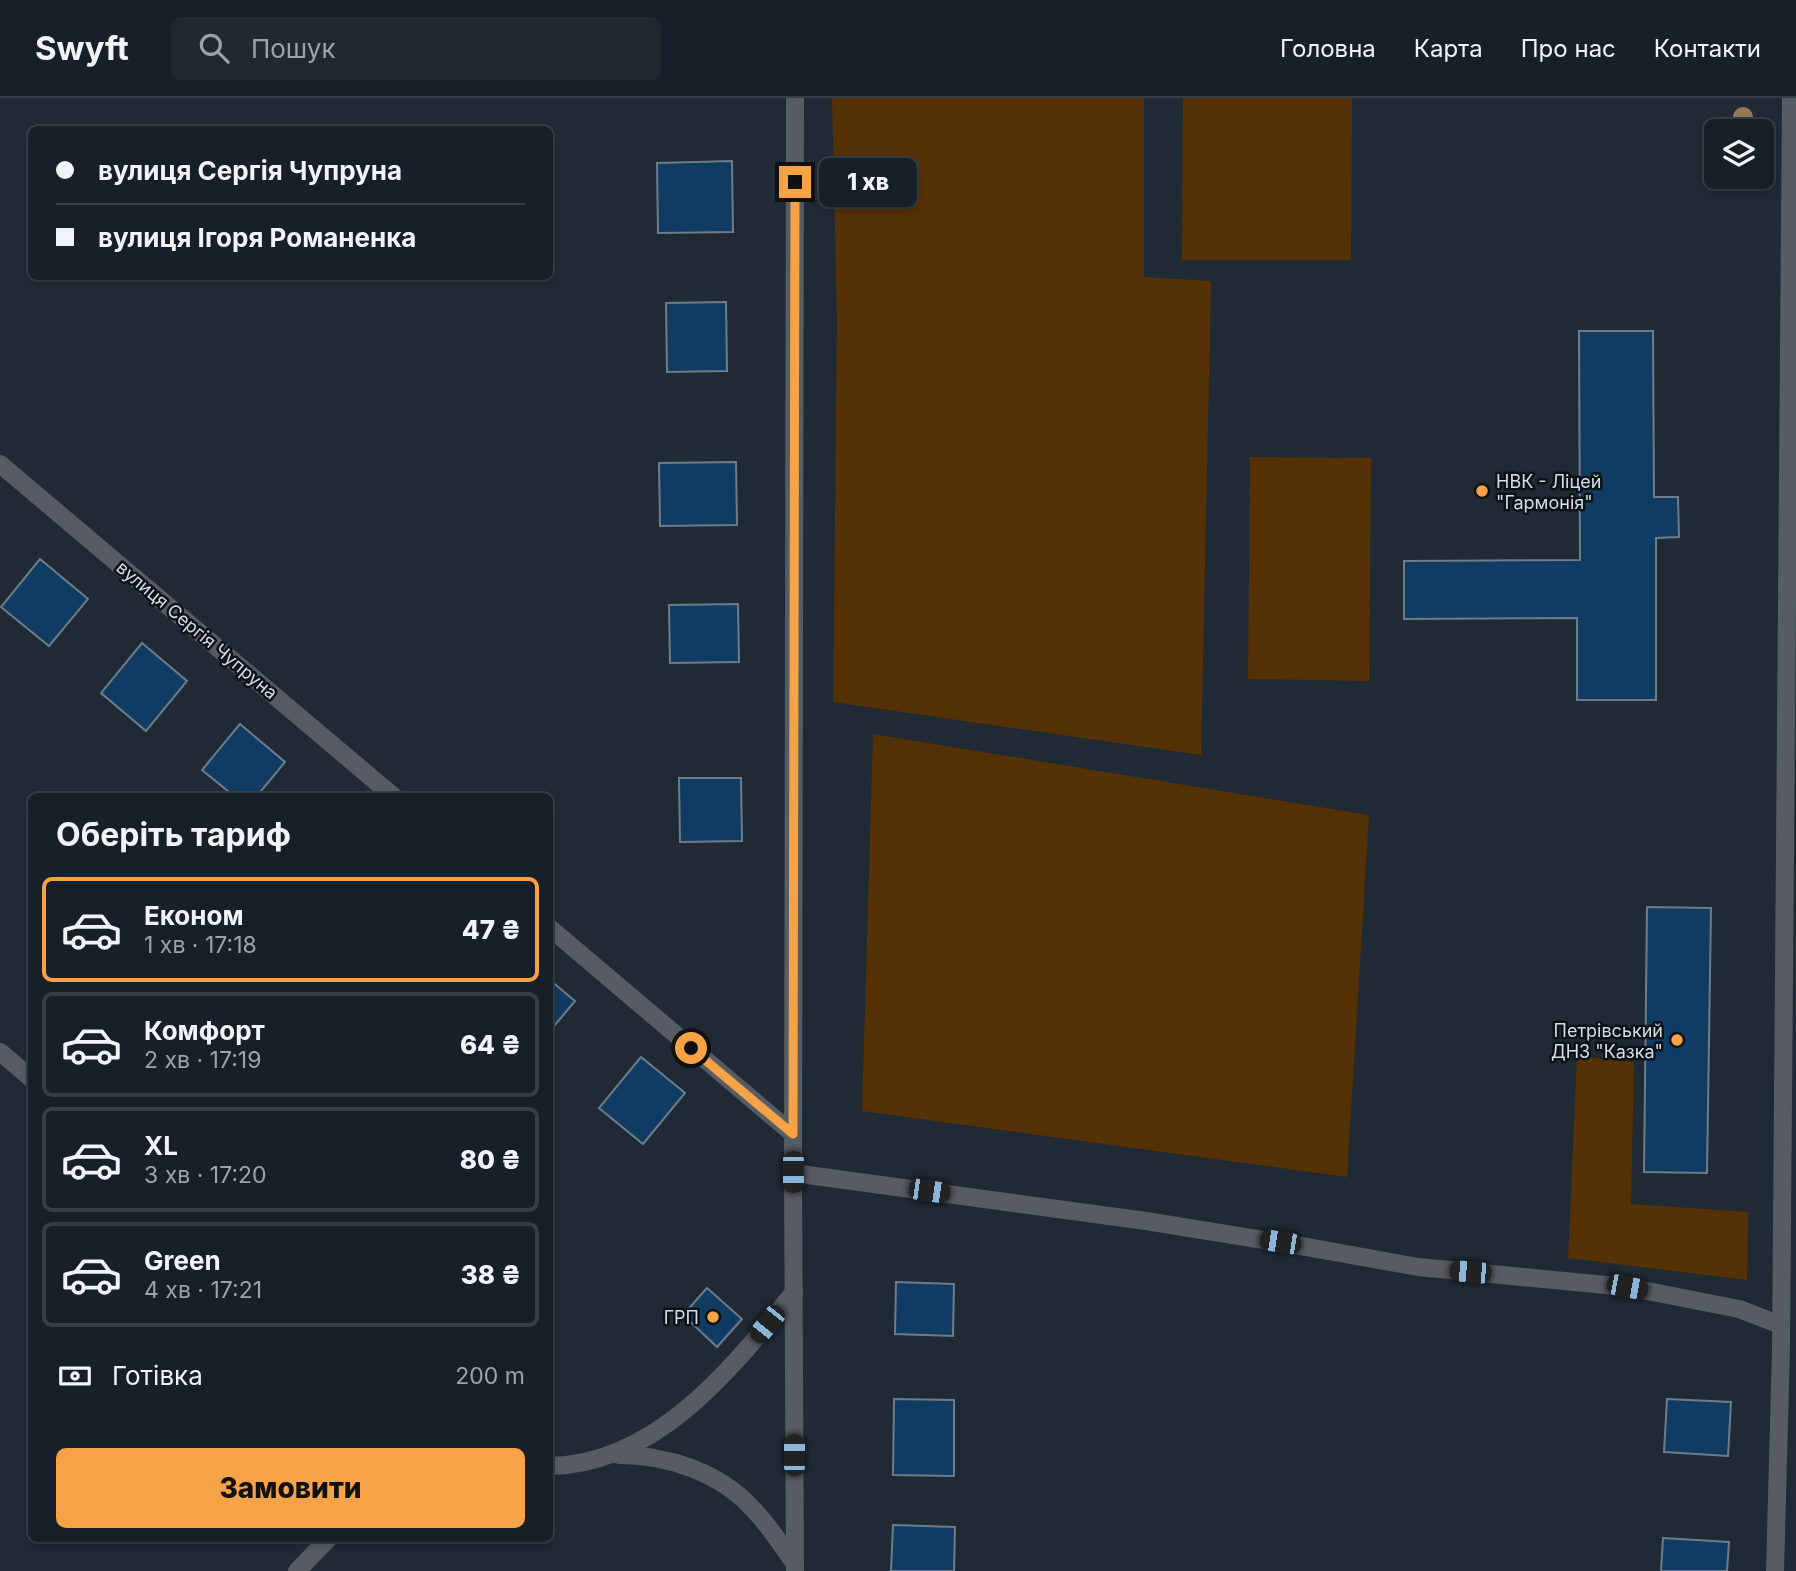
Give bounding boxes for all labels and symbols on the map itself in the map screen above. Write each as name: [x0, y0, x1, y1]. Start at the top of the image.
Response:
callout: 1 хв: [820, 158, 917, 206]
route end: [779, 166, 811, 198]
place label: НВК - Ліцей "Гармонія": [1496, 471, 1601, 513]
marker: НВК - Ліцей "Гармонія": [1474, 483, 1490, 499]
street label: вулиця Сергія Чупруна: [112, 557, 282, 703]
place label: Петрівський ДНЗ "Казка": [1551, 1020, 1663, 1062]
route start: [675, 1032, 707, 1064]
marker: Петрівський ДНЗ "Казка": [1669, 1032, 1685, 1048]
car: [783, 1151, 804, 1193]
car: [907, 1178, 952, 1204]
car: [1258, 1228, 1303, 1256]
car: [1449, 1260, 1492, 1284]
car: [1605, 1273, 1650, 1301]
car: [746, 1301, 789, 1347]
place label: ГРП: [664, 1307, 699, 1328]
marker: ГРП: [705, 1309, 721, 1325]
car: [784, 1434, 805, 1476]

